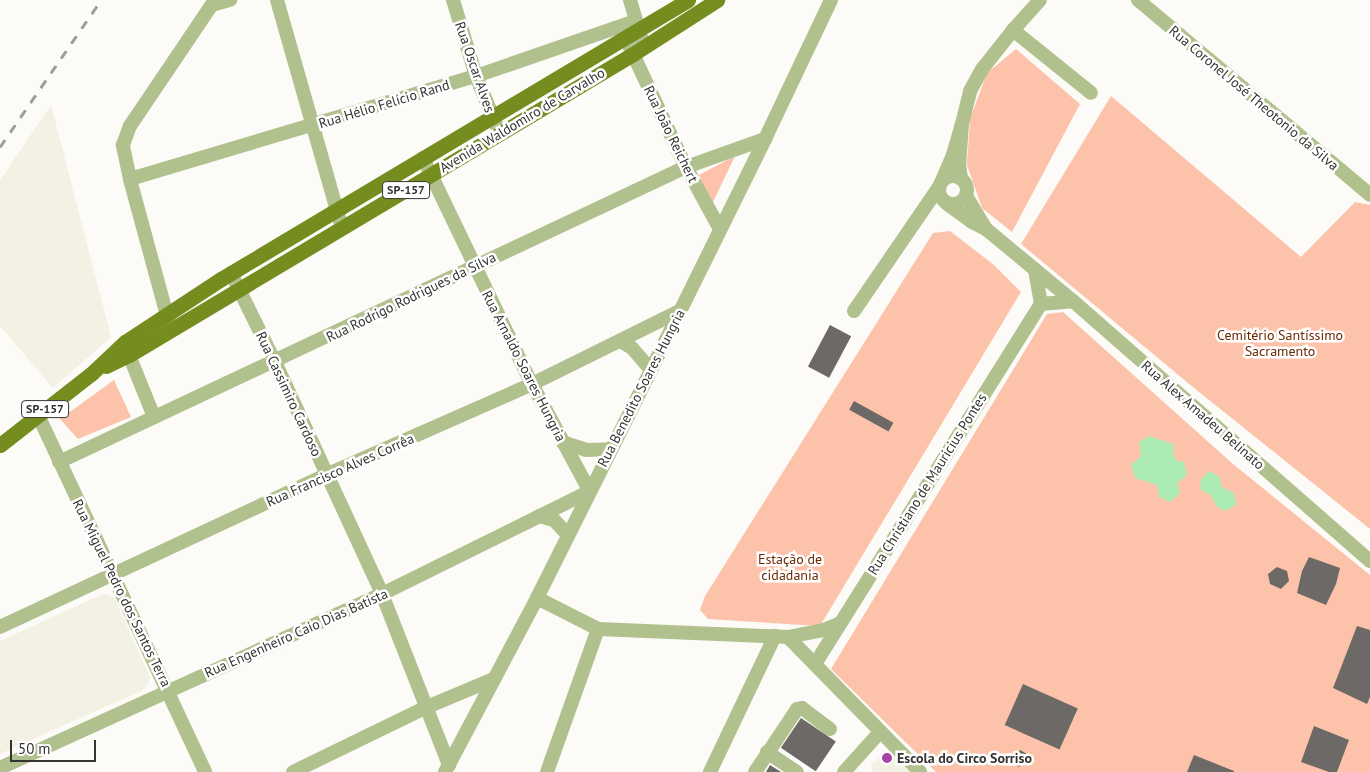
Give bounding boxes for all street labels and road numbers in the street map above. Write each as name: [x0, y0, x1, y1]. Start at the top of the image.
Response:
street label: Rua Oscar Alves: [452, 19, 498, 115]
street label: Rua Coronel José Theotonio da Silva: [1166, 22, 1342, 174]
street label: Avenida Waldomiro de Carvalho: [436, 64, 608, 176]
street label: Rua Hélio Felício Rand: [317, 76, 451, 132]
street label: Rua João Reichert: [640, 83, 702, 185]
road number: SP-157: [381, 180, 431, 200]
street label: Rua Rodrigo Rodrigues da Silva: [323, 249, 499, 345]
street label: Rua Arnaldo Soares Hungria: [478, 287, 570, 445]
street label: Rua Benedito Soares Hungria: [594, 306, 688, 470]
street label: Rua Cassimiro Cardoso: [253, 329, 325, 459]
street label: Rua Alex Amadeu Belinato: [1138, 357, 1268, 473]
street label: Rua Christiano de Mauricius Pontes: [864, 390, 990, 578]
road number: SP-157: [20, 399, 70, 418]
street label: Rua Francisco Alves Corrêa: [263, 430, 417, 510]
street label: Rua Miguel Pedro dos Santos Terra: [69, 496, 175, 690]
street label: Rua Engenheiro Caio Dias Batista: [202, 585, 390, 681]

